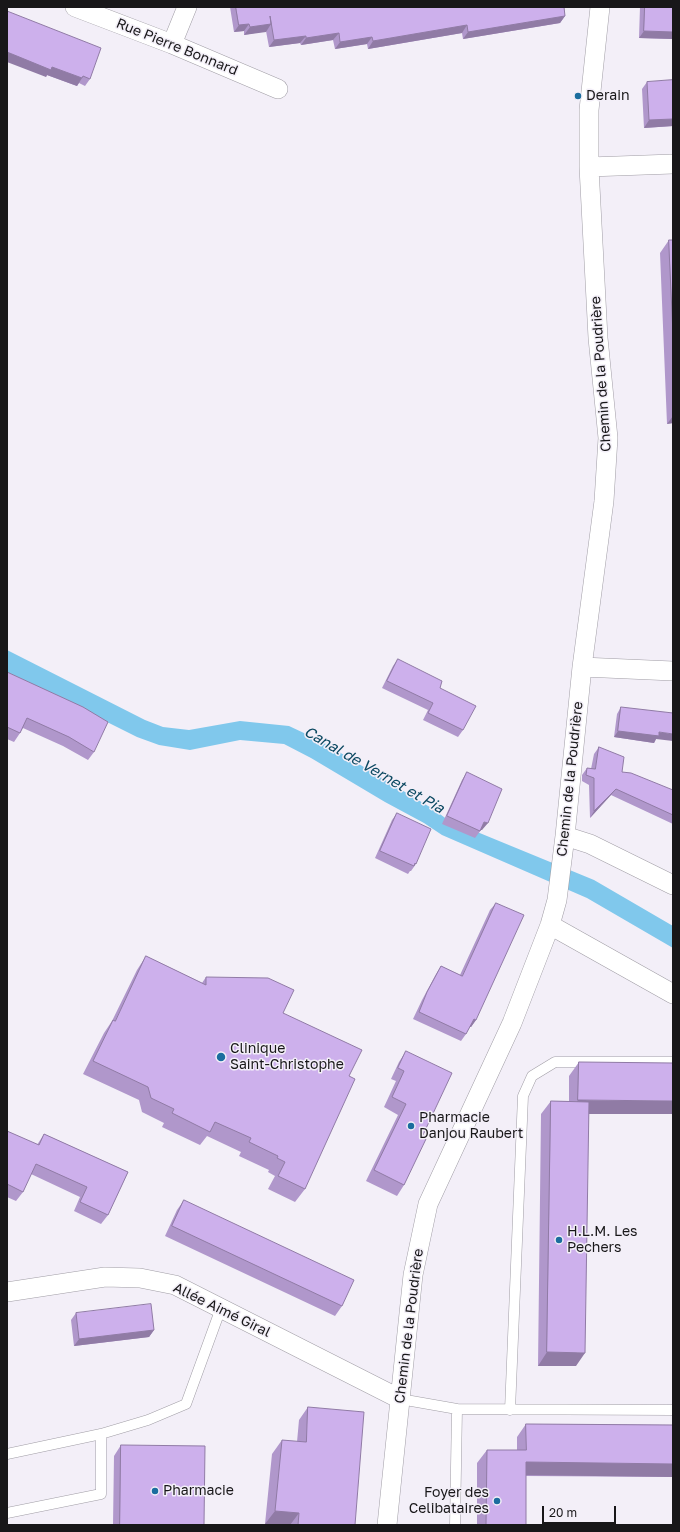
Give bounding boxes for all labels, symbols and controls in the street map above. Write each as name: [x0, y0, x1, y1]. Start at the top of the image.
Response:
street label: Rue Pierre Bonnard: [114, 15, 240, 79]
place label: Derain: [586, 88, 630, 104]
marker: Derain: [573, 91, 583, 101]
street label: Chemin de la Poudrière: [587, 296, 615, 452]
street label: Chemin de la Poudrière: [553, 701, 587, 857]
water label: Canal de Vernet et Pia: [301, 723, 447, 817]
place label: Clinique Saint-Christophe: [230, 1041, 344, 1074]
marker: Clinique Saint-Christophe: [215, 1051, 227, 1063]
place label: Pharmacie Danjou Raubert: [419, 1110, 523, 1142]
marker: Pharmacie Danjou Raubert: [406, 1121, 416, 1131]
place label: H.L.M. Les Pechers: [567, 1224, 637, 1256]
marker: H.L.M. Les Pechers: [554, 1235, 564, 1245]
street label: Chemin de la Poudrière: [391, 1248, 427, 1404]
street label: Allée Aimé Giral: [171, 1279, 273, 1341]
place label: Pharmacie: [163, 1483, 234, 1499]
place label: Foyer des Celibataires: [409, 1485, 489, 1518]
marker: Pharmacie: [150, 1486, 160, 1496]
marker: Foyer des Celibataires: [492, 1496, 502, 1506]
scale bar: [544, 1498, 618, 1524]
text: 20 m: [549, 1505, 577, 1520]

